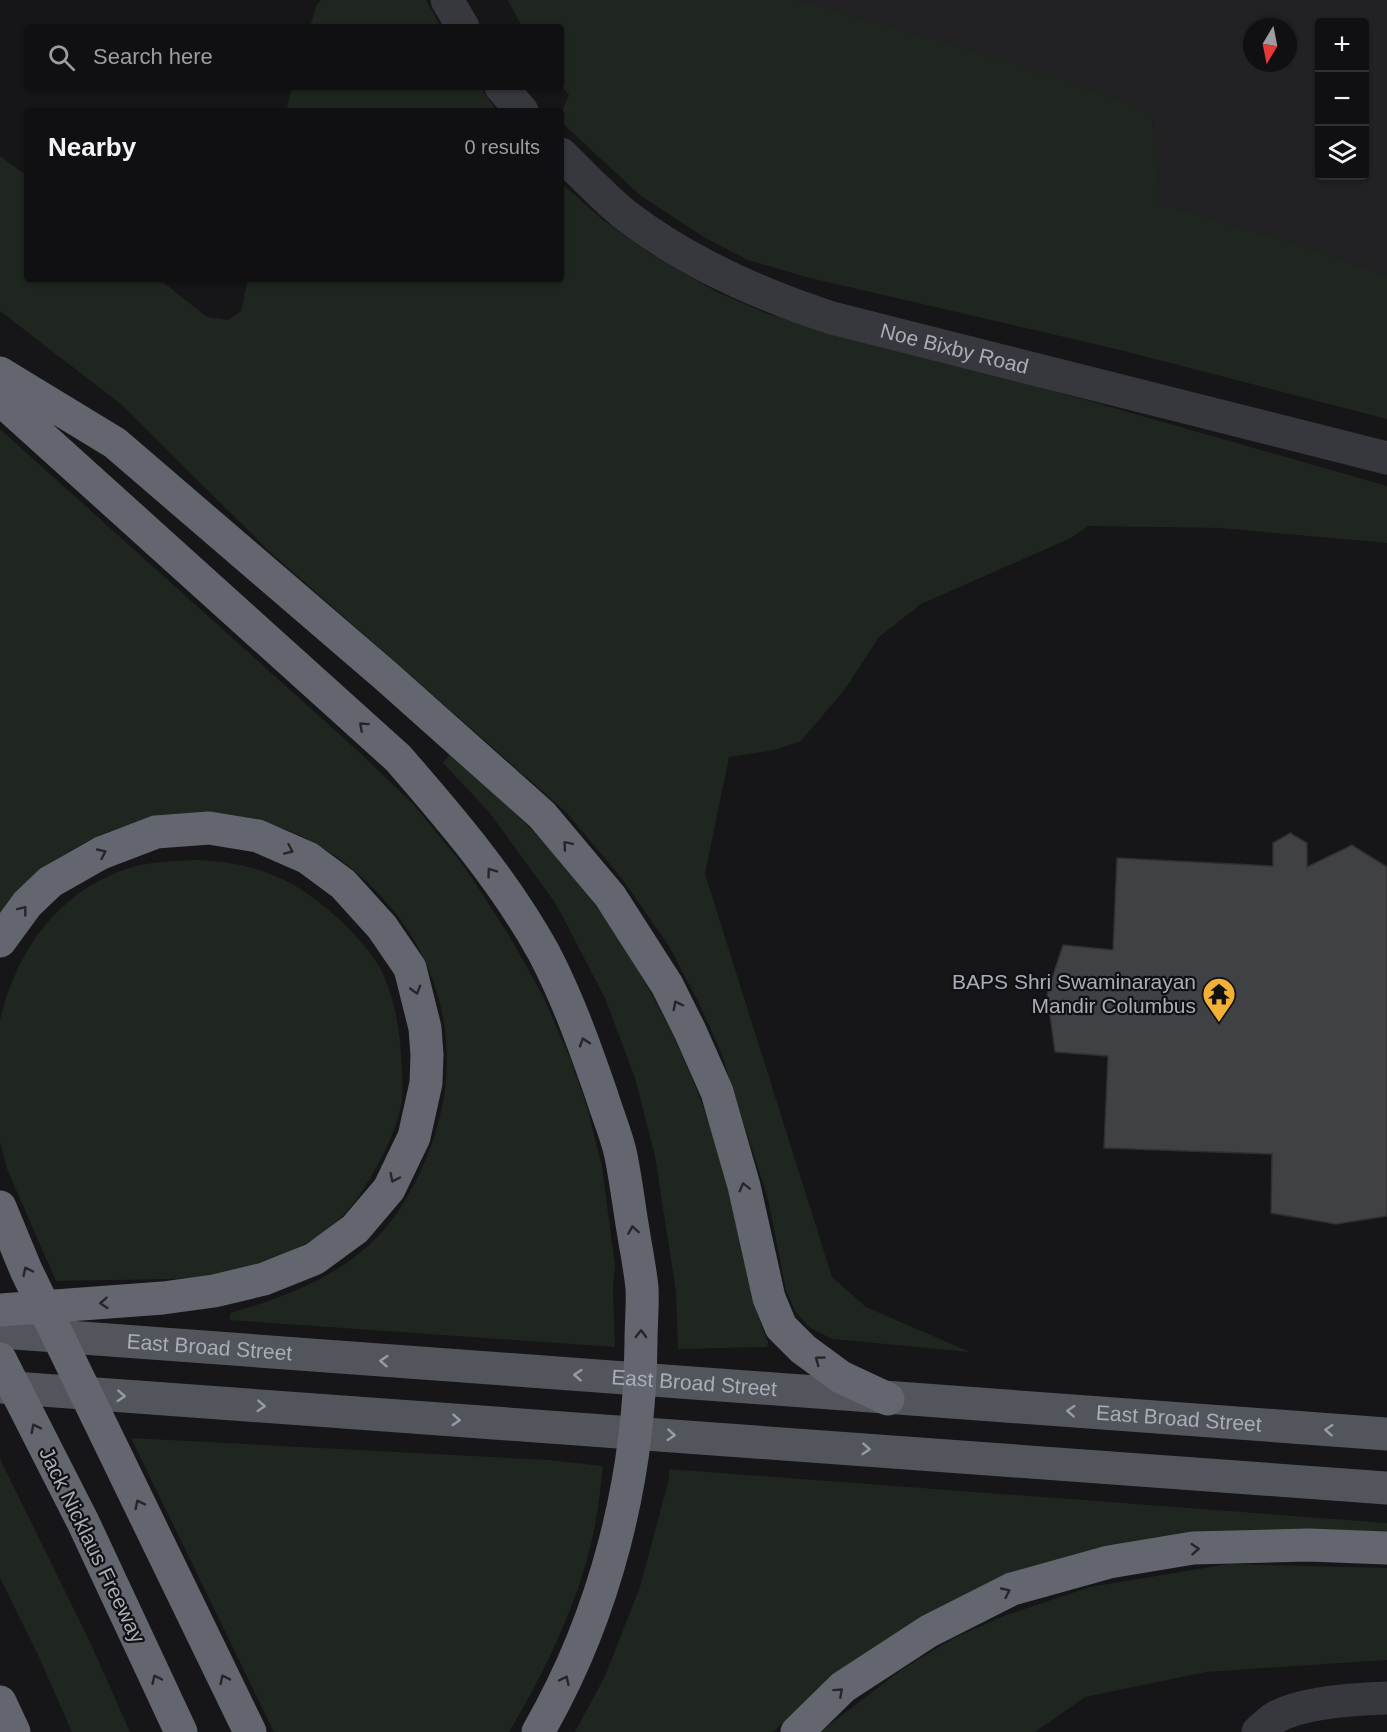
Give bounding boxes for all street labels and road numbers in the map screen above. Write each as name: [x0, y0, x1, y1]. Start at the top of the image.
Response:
street label: Noe Bixby Road: [878, 319, 1031, 378]
street label: East Broad Street: [126, 1329, 293, 1364]
street label: East Broad Street: [611, 1365, 778, 1400]
street label: East Broad Street: [1095, 1401, 1263, 1436]
street label: Jack Nicklaus Freeway: [35, 1443, 150, 1647]

